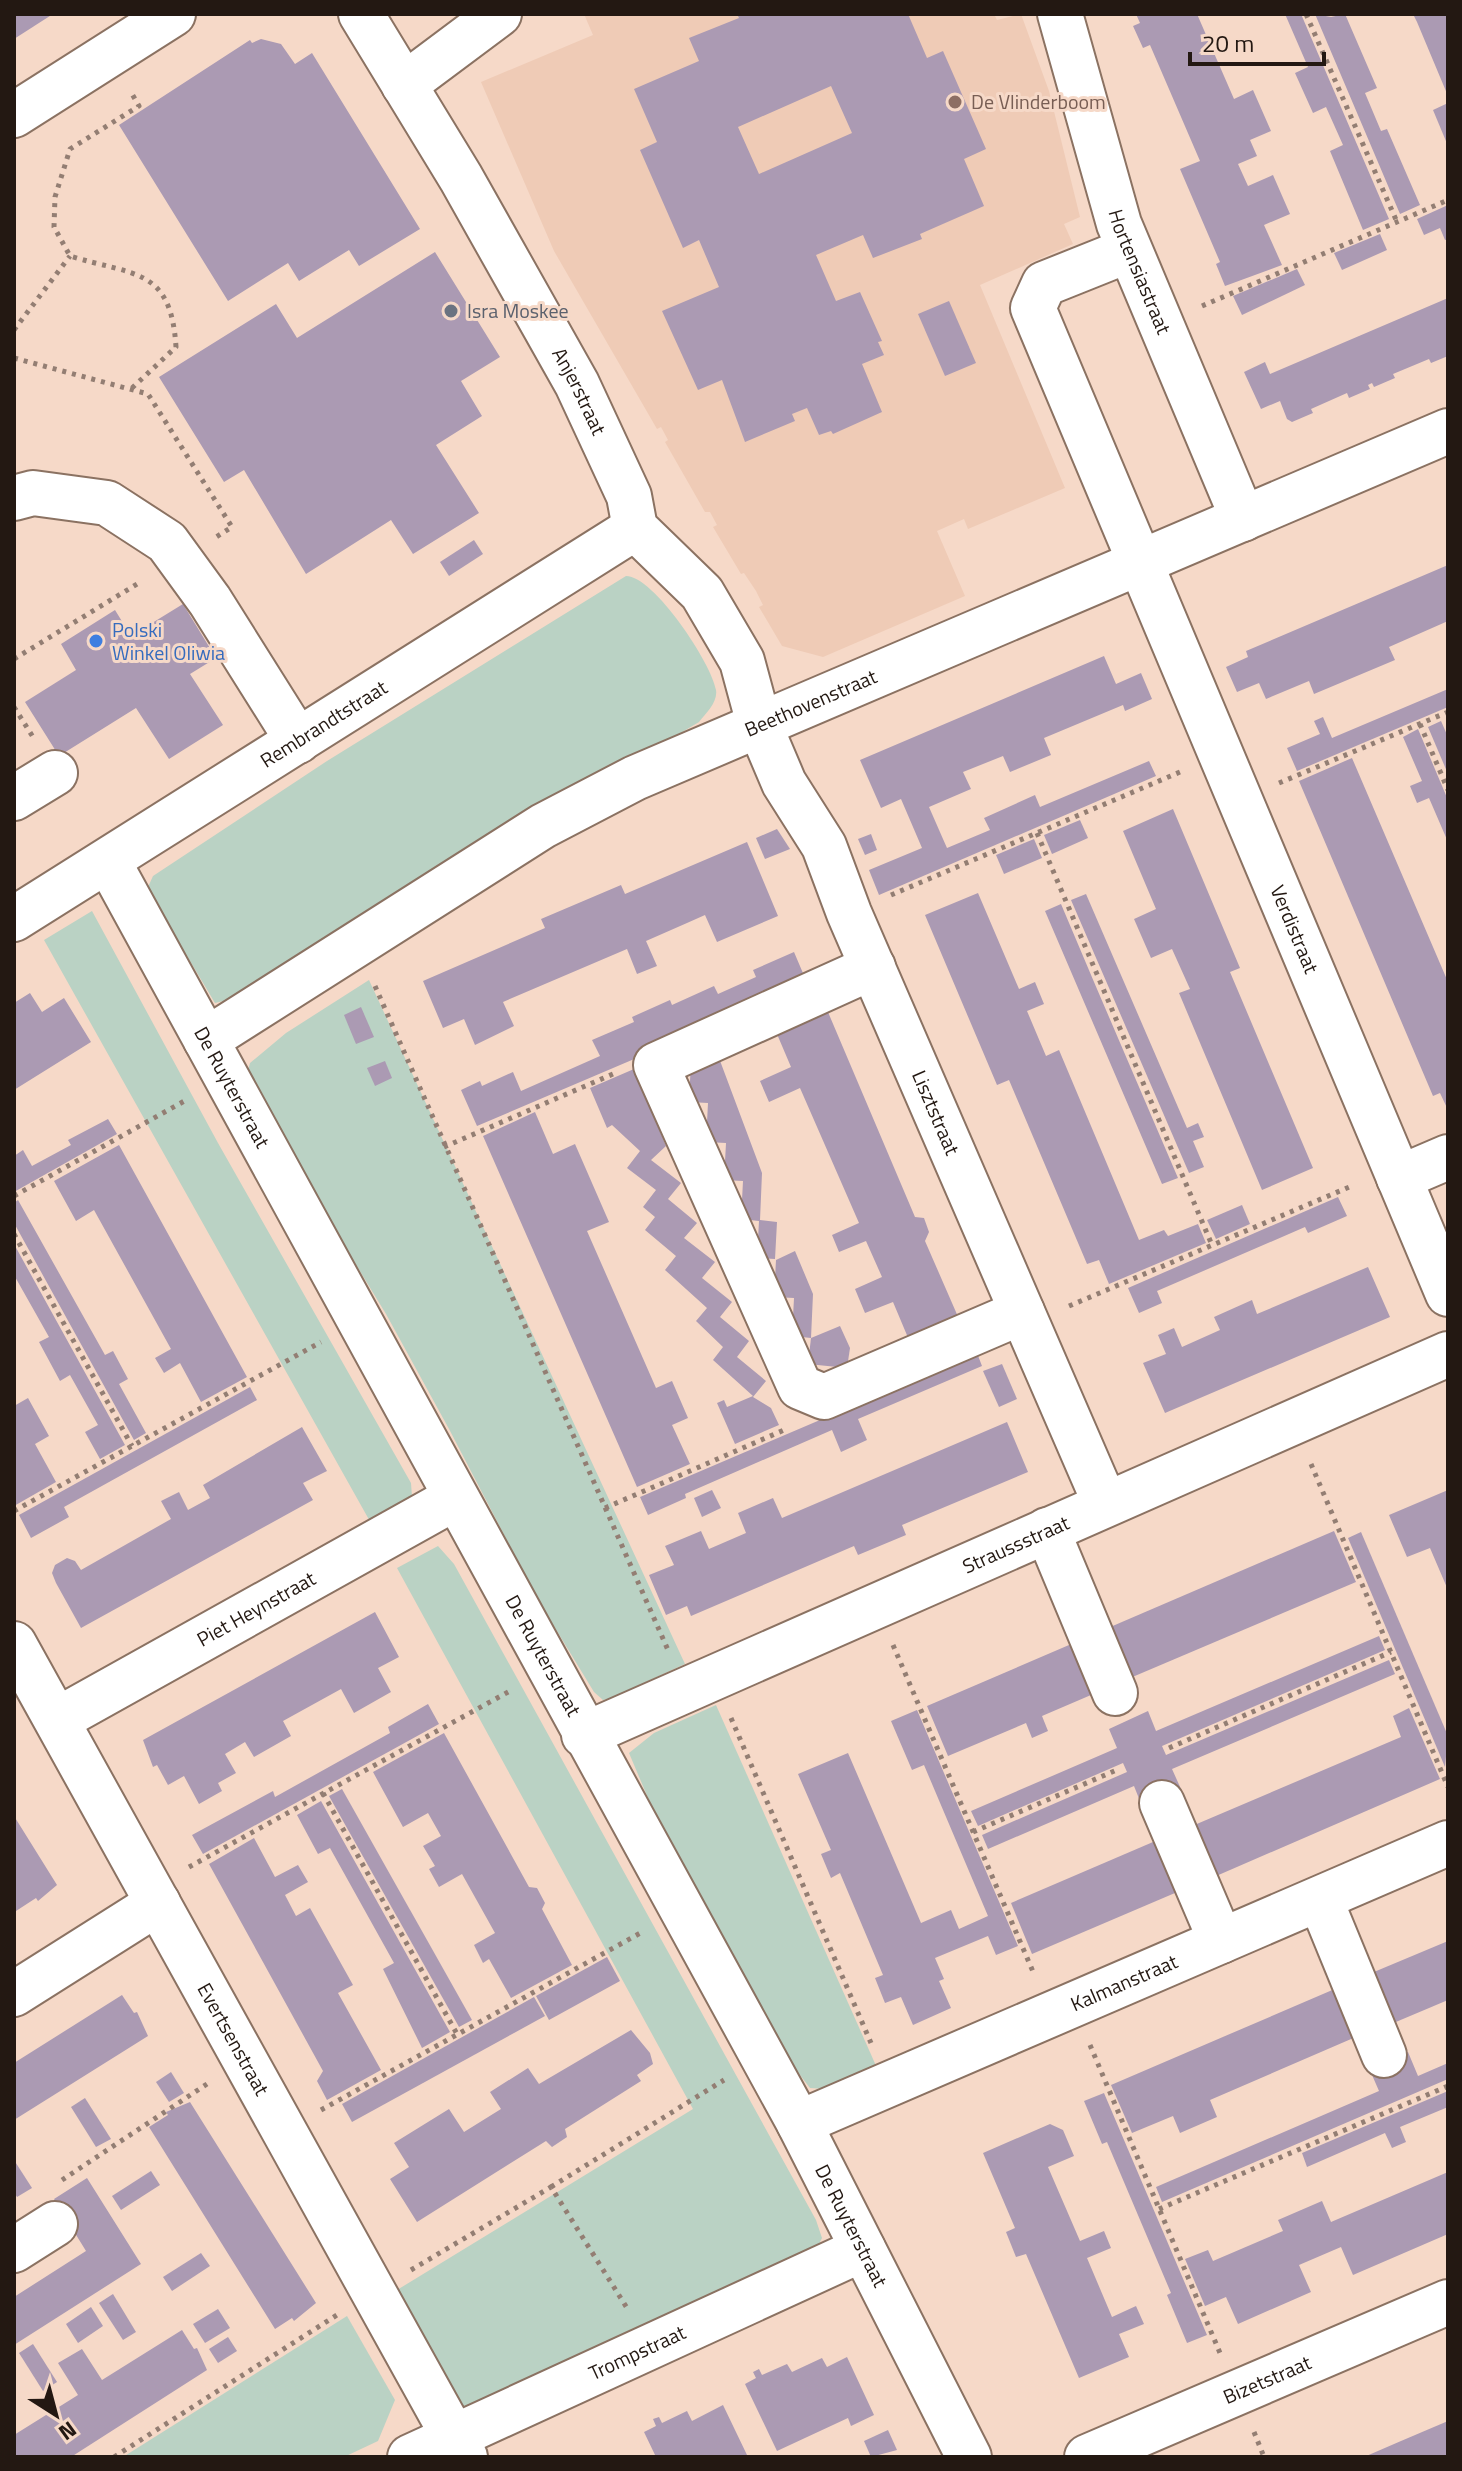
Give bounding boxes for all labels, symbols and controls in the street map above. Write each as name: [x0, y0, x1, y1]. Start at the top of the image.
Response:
scale bar: [1190, 16, 1324, 66]
text: 20 m: [1202, 25, 1254, 61]
place label: De Vlinderboom: [971, 86, 1106, 117]
marker: De Vlinderboom: [946, 93, 964, 111]
street label: Hortensiastraat: [1101, 206, 1180, 339]
place label: Isra Moskee: [467, 295, 569, 326]
marker: Isra Moskee: [442, 302, 460, 320]
street label: Anjerstraat: [544, 342, 615, 440]
place label: Polski Winkel Oliwia: [112, 614, 225, 668]
marker: Polski Winkel Oliwia: [87, 632, 105, 650]
street label: Beethovenstraat: [739, 661, 882, 745]
street label: Rembrandtstraat: [254, 672, 393, 775]
street label: Verdistraat: [1263, 880, 1327, 978]
street label: De Ruyterstraat: [186, 1021, 278, 1153]
street label: Lisztstraat: [904, 1065, 968, 1160]
street label: Straussstraat: [957, 1507, 1074, 1581]
street label: Piet Heynstraat: [191, 1563, 321, 1654]
street label: De Ruyterstraat: [498, 1589, 589, 1722]
street label: Kalmanstraat: [1065, 1946, 1182, 2019]
street label: Evertsenstraat: [190, 1977, 278, 2101]
street label: De Ruyterstraat: [807, 2159, 896, 2292]
street label: Trompstraat: [583, 2316, 691, 2388]
street label: Bizetstraat: [1218, 2347, 1316, 2412]
north arrow: [16, 2375, 96, 2455]
text: N: [52, 2413, 84, 2449]

